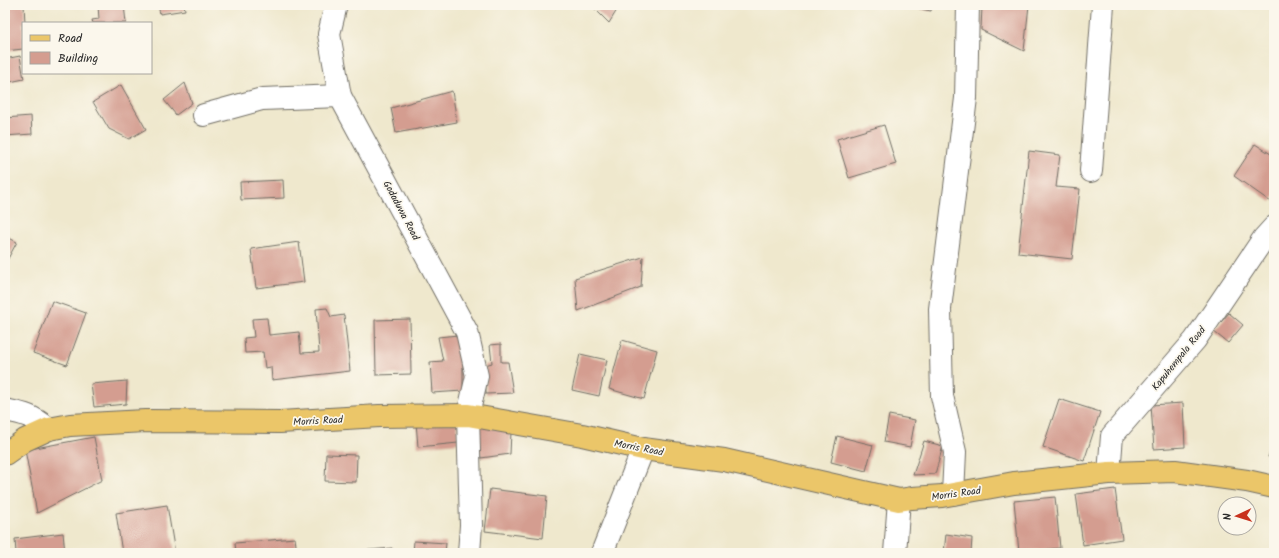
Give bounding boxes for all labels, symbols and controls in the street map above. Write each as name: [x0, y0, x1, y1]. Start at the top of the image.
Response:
legend: [22, 22, 152, 74]
text: Road: [58, 29, 83, 48]
text: Building: [58, 49, 98, 68]
street label: Godaduwa Road: [379, 178, 424, 244]
street label: Kapuhempala Road: [1148, 322, 1210, 394]
street label: Morris Road: [293, 412, 344, 430]
street label: Morris Road: [613, 435, 666, 461]
street label: Morris Road: [930, 482, 983, 505]
north arrow: [1217, 496, 1257, 536]
text: N: [1219, 512, 1237, 521]

